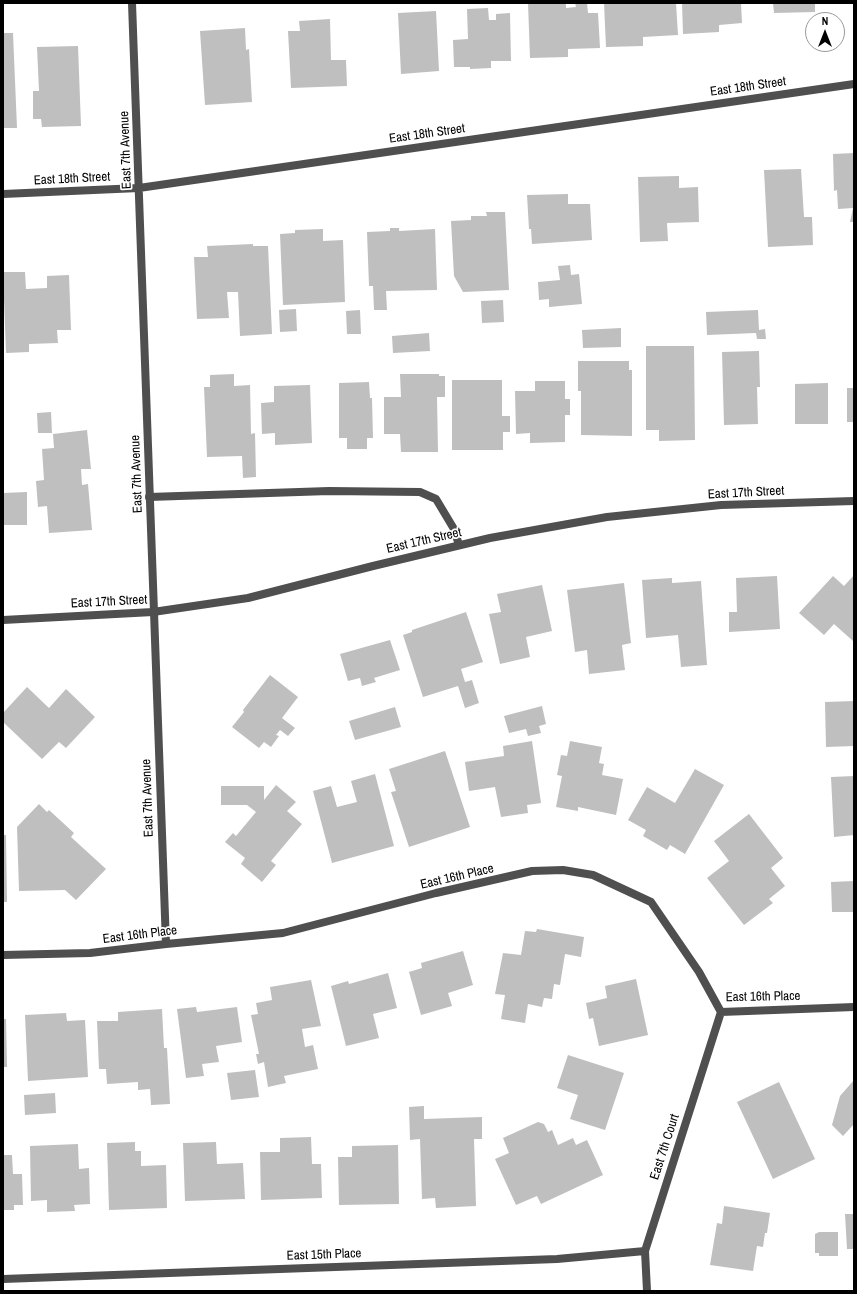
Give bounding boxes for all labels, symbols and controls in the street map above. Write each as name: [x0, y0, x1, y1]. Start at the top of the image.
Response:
north arrow: [805, 12, 845, 52]
text: N: [822, 14, 828, 28]
street label: East 18th Street: [709, 74, 787, 100]
street label: East 7th Avenue: [117, 111, 135, 189]
street label: East 18th Street: [388, 121, 466, 147]
street label: East 18th Street: [33, 169, 111, 189]
street label: East 7th Avenue: [128, 435, 146, 513]
street label: East 17th Street: [707, 483, 785, 503]
street label: East 17th Street: [385, 525, 463, 557]
street label: East 17th Street: [70, 592, 148, 612]
street label: East 7th Avenue: [139, 759, 157, 837]
street label: East 16th Place: [419, 861, 495, 893]
street label: East 16th Place: [102, 923, 178, 947]
street label: East 16th Place: [726, 989, 800, 1005]
street label: East 7th Court: [647, 1112, 683, 1182]
street label: East 15th Place: [286, 1246, 362, 1264]

